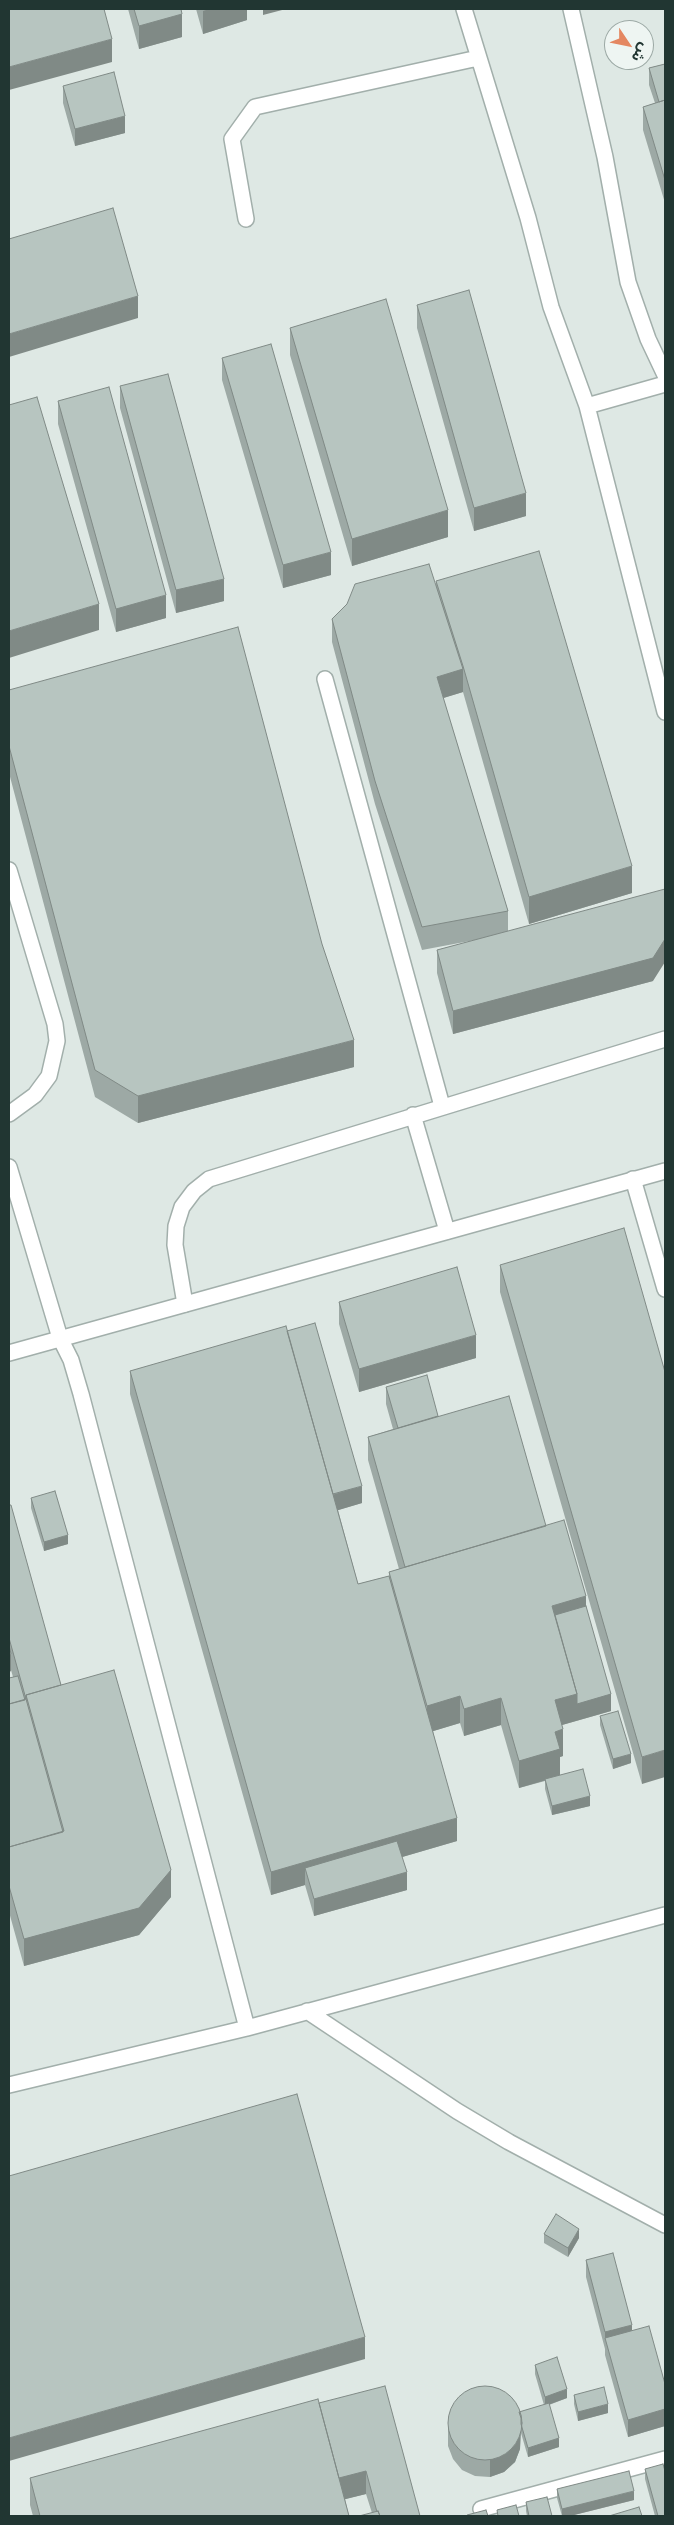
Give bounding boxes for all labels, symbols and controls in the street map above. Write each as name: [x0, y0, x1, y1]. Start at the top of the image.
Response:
north arrow: [604, 20, 654, 70]
text: ش: [628, 40, 653, 66]

